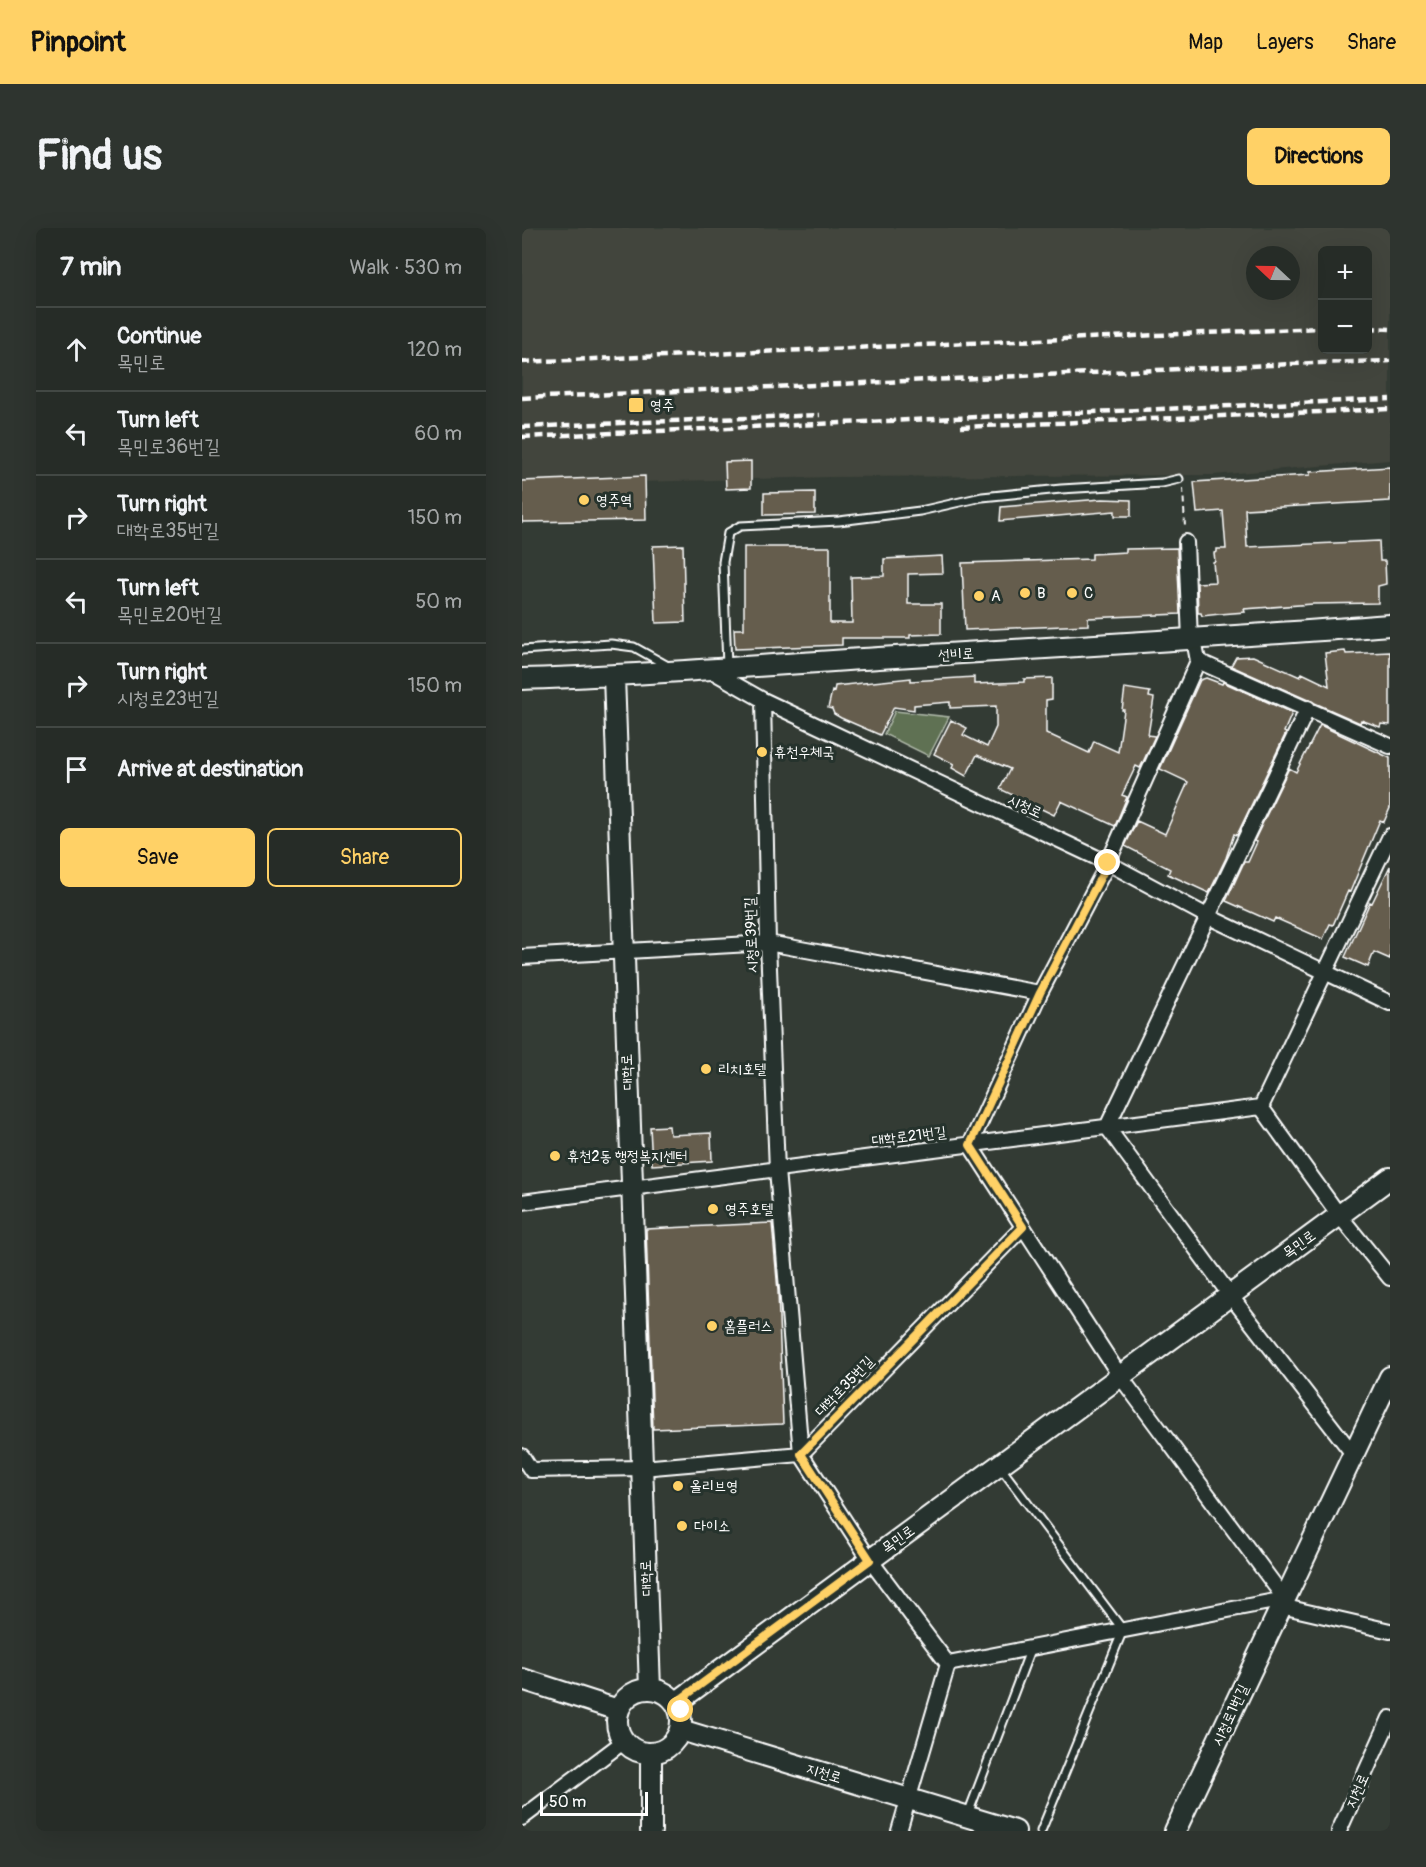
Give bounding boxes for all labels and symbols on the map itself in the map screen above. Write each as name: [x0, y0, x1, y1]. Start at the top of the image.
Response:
north arrow: [1246, 246, 1300, 300]
marker: 영주: [627, 396, 645, 414]
place label: 영주: [650, 396, 674, 415]
place label: 영주역: [596, 491, 632, 510]
marker: 영주역: [577, 493, 591, 507]
place label: B: [1037, 584, 1046, 603]
place label: C: [1084, 584, 1093, 603]
marker: B: [1018, 586, 1032, 600]
marker: C: [1065, 586, 1079, 600]
place label: A: [991, 587, 1001, 606]
marker: A: [972, 589, 986, 603]
street label: 선비로: [937, 644, 975, 665]
place label: 휴천우체국: [774, 743, 834, 762]
marker: 휴천우체국: [755, 745, 769, 759]
street label: 시청로: [1004, 790, 1045, 823]
route end: [1094, 849, 1120, 875]
street label: 시청로39번길: [741, 896, 762, 974]
street label: 대학로: [617, 1054, 638, 1090]
place label: 리치호텔: [718, 1060, 766, 1079]
marker: 리치호텔: [699, 1062, 713, 1076]
street label: 대학로21번길: [871, 1123, 947, 1150]
place label: 휴천2동 행정복지센터: [567, 1147, 687, 1166]
marker: 휴천2동 행정복지센터: [548, 1149, 562, 1163]
place label: 영주호텔: [725, 1200, 773, 1219]
marker: 영주호텔: [706, 1202, 720, 1216]
street label: 목민로: [1279, 1226, 1320, 1263]
place label: 홈플러스: [724, 1317, 772, 1336]
marker: 홈플러스: [705, 1319, 719, 1333]
street label: 대학로35번길: [811, 1352, 878, 1421]
place label: 올리브영: [690, 1477, 738, 1496]
marker: 올리브영: [671, 1479, 685, 1493]
place label: 다이소: [694, 1517, 730, 1536]
marker: 다이소: [675, 1519, 689, 1533]
street label: 목민로: [878, 1521, 919, 1558]
street label: 대학로: [636, 1560, 657, 1596]
street label: 시청로1번길: [1208, 1681, 1253, 1749]
route start: [667, 1696, 693, 1722]
street label: 지천로: [804, 1759, 844, 1788]
street label: 지천로: [1341, 1771, 1374, 1812]
scale bar: [540, 1789, 648, 1816]

